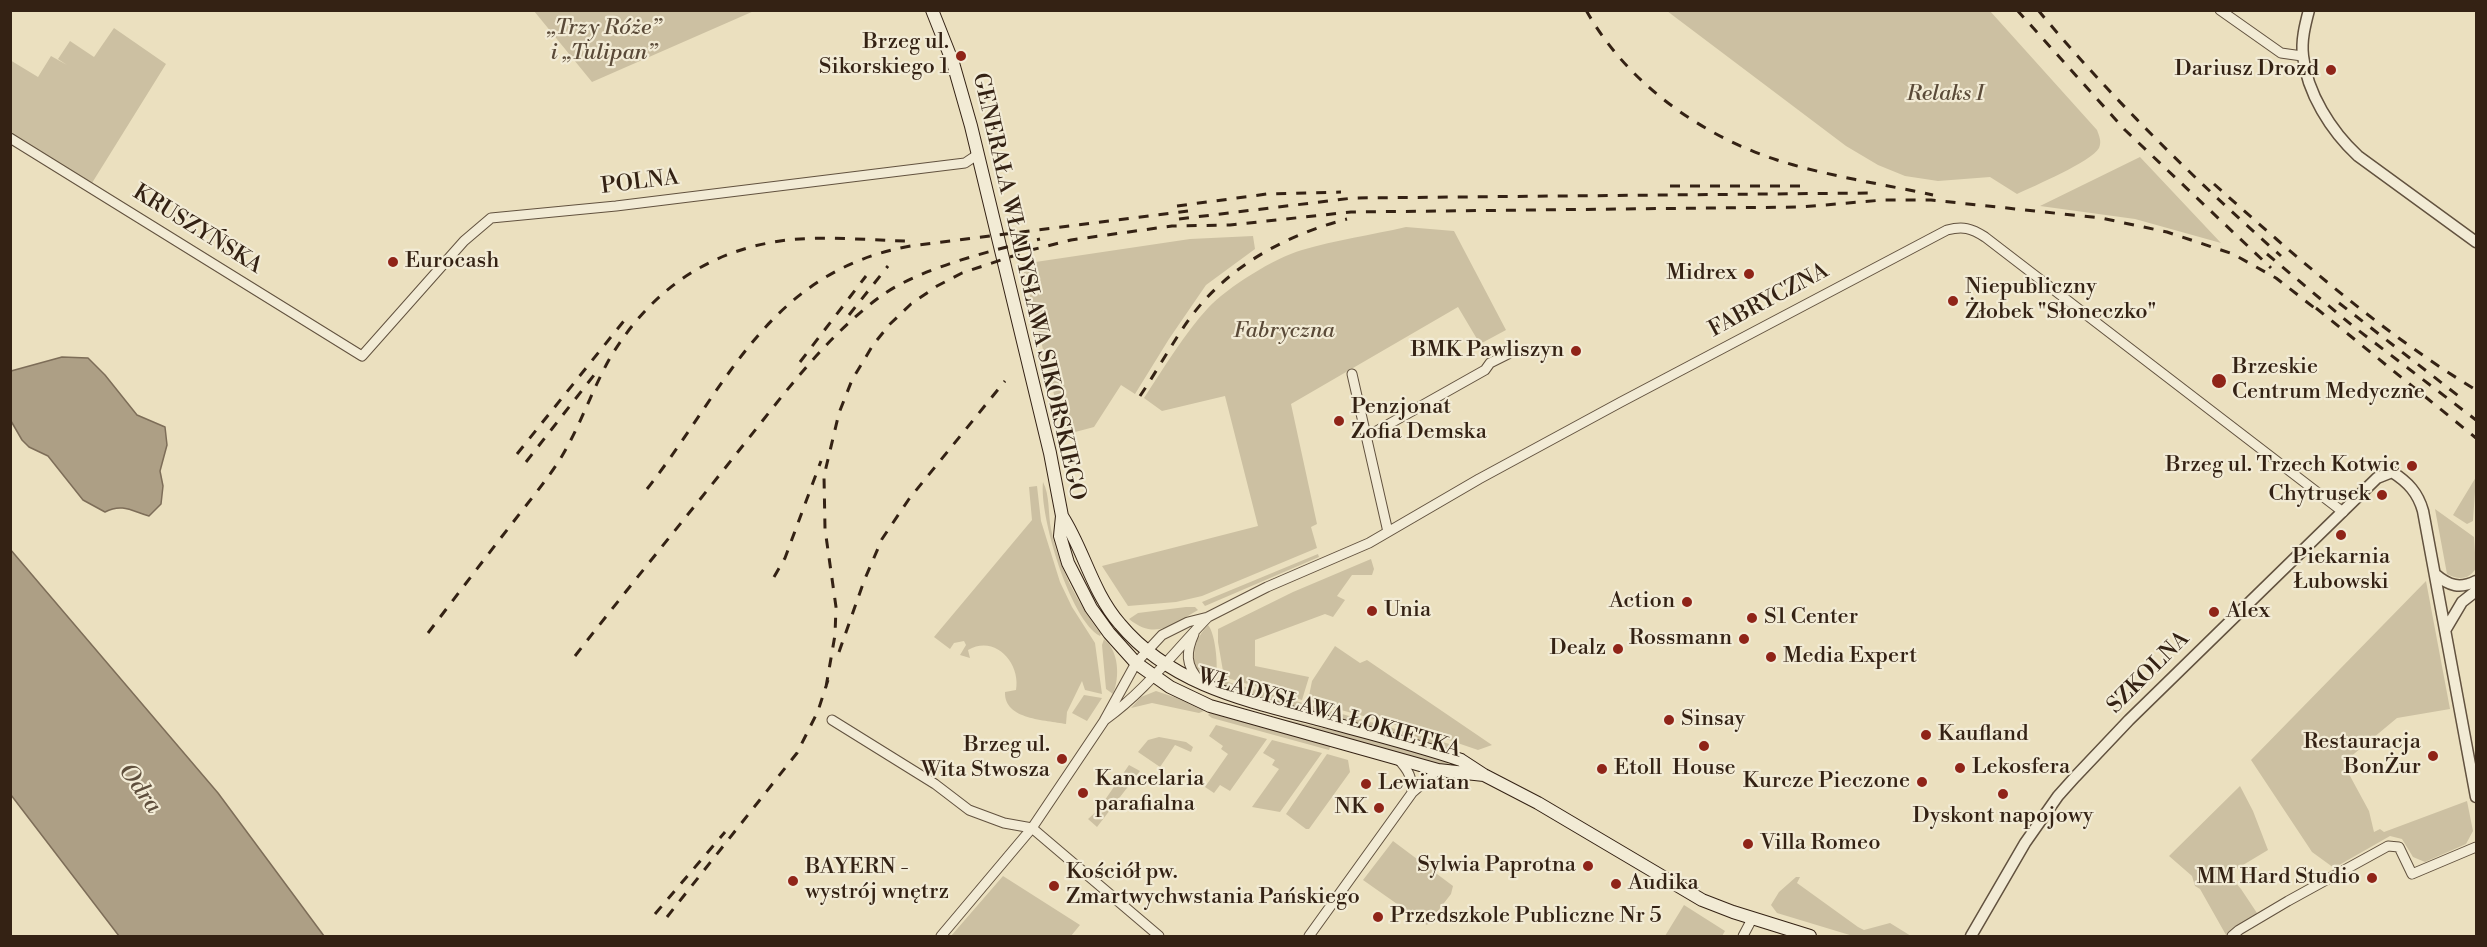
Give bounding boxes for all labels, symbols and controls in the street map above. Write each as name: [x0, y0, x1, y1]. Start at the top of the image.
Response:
park label: „Trzy Róże” i „Tulipan”: [547, 16, 661, 68]
place label: Brzeg ul. Sikorskiego 1: [819, 30, 949, 82]
marker: Brzeg ul. Sikorskiego 1: [954, 49, 968, 63]
place label: Dariusz Drozd: [2175, 57, 2319, 83]
marker: Dariusz Drozd: [2324, 63, 2338, 77]
street label: GENERAŁA WŁADYSŁAWA SIKORSKIEGO: [966, 71, 1090, 503]
park label: Relaks I: [1906, 82, 1984, 108]
street label: POLNA: [600, 165, 680, 201]
street label: KRUSZYŃSKA: [128, 180, 266, 280]
place label: Eurocash: [405, 249, 499, 275]
marker: Eurocash: [386, 255, 400, 269]
street label: FABRYCZNA: [1705, 258, 1833, 344]
place label: Midrex: [1666, 261, 1737, 287]
marker: Midrex: [1742, 267, 1756, 281]
place label: Niepubliczny Żłobek "Słoneczko": [1965, 275, 2156, 326]
marker: Niepubliczny Żłobek "Słoneczko": [1946, 294, 1960, 308]
park label: Fabryczna: [1233, 319, 1335, 345]
place label: BMK Pawliszyn: [1411, 338, 1564, 364]
marker: BMK Pawliszyn: [1569, 344, 1583, 358]
place label: Brzeskie Centrum Medyczne: [2232, 355, 2425, 406]
marker: Brzeskie Centrum Medyczne: [2210, 372, 2228, 390]
place label: Penzjonat Zofia Demska: [1351, 395, 1487, 446]
marker: Penzjonat Zofia Demska: [1332, 414, 1346, 428]
place label: Brzeg ul. Trzech Kotwic: [2165, 453, 2400, 479]
marker: Brzeg ul. Trzech Kotwic: [2405, 459, 2419, 473]
place label: Chytrusek: [2269, 482, 2370, 508]
marker: Chytrusek: [2375, 488, 2389, 502]
marker: Piekarnia Łubowski: [2334, 528, 2348, 542]
place label: Piekarnia Łubowski: [2292, 545, 2390, 596]
place label: Action: [1609, 589, 1675, 615]
marker: Action: [1680, 595, 1694, 609]
place label: Unia: [1384, 598, 1431, 624]
place label: Alex: [2226, 599, 2270, 625]
marker: Unia: [1365, 604, 1379, 618]
place label: S1 Center: [1764, 605, 1858, 631]
marker: Alex: [2207, 605, 2221, 619]
marker: S1 Center: [1745, 611, 1759, 625]
place label: Rossmann: [1629, 626, 1732, 652]
street label: SZKOLNA: [2102, 626, 2196, 720]
marker: Rossmann: [1737, 632, 1751, 646]
place label: Dealz: [1550, 636, 1606, 662]
marker: Dealz: [1611, 642, 1625, 656]
place label: Media Expert: [1783, 644, 1917, 670]
marker: Media Expert: [1764, 650, 1778, 664]
street label: WŁADYSŁAWA ŁOKIETKA: [1194, 664, 1464, 764]
place label: Sinsay: [1681, 707, 1745, 733]
marker: Sinsay: [1662, 713, 1676, 727]
place label: Kaufland: [1938, 722, 2029, 748]
marker: Kaufland: [1919, 728, 1933, 742]
place label: Restauracja BonŻur: [2303, 730, 2421, 782]
place label: Brzeg ul. Wita Stwosza: [921, 733, 1050, 784]
marker: House: [1697, 739, 1711, 753]
marker: Restauracja BonŻur: [2426, 749, 2440, 763]
marker: Brzeg ul. Wita Stwosza: [1055, 752, 1069, 766]
place label: Lekosfera: [1972, 755, 2070, 781]
place label: Etoll: [1614, 756, 1662, 782]
place label: House: [1672, 756, 1736, 782]
water label: Odra: [111, 758, 167, 820]
marker: Lekosfera: [1953, 761, 1967, 775]
marker: Etoll: [1595, 762, 1609, 776]
place label: Kancelaria parafialna: [1095, 767, 1204, 818]
place label: Kurcze Pieczone: [1743, 769, 1910, 795]
place label: Lewiatan: [1378, 771, 1470, 797]
marker: Kurcze Pieczone: [1915, 775, 1929, 789]
marker: Lewiatan: [1359, 777, 1373, 791]
marker: Kancelaria parafialna: [1076, 786, 1090, 800]
marker: Dyskont napojowy: [1996, 787, 2010, 801]
place label: NK: [1335, 795, 1367, 821]
marker: NK: [1372, 801, 1386, 815]
place label: Dyskont napojowy: [1913, 804, 2093, 830]
place label: Villa Romeo: [1760, 831, 1881, 857]
marker: Villa Romeo: [1741, 837, 1755, 851]
place label: Sylwia Paprotna: [1417, 853, 1576, 879]
place label: BAYERN - wystrój wnętrz: [805, 855, 949, 906]
marker: Sylwia Paprotna: [1581, 859, 1595, 873]
place label: Kościół pw. Zmartwychwstania Pańskiego: [1066, 860, 1360, 912]
place label: MM Hard Studio: [2196, 865, 2360, 891]
place label: Audika: [1628, 871, 1699, 897]
marker: MM Hard Studio: [2365, 871, 2379, 885]
marker: BAYERN - wystrój wnętrz: [786, 874, 800, 888]
marker: Audika: [1609, 877, 1623, 891]
marker: Kościół pw. Zmartwychwstania Pańskiego: [1047, 879, 1061, 893]
place label: Przedszkole Publiczne Nr 5: [1390, 904, 1662, 930]
marker: Przedszkole Publiczne Nr 5: [1371, 910, 1385, 924]

